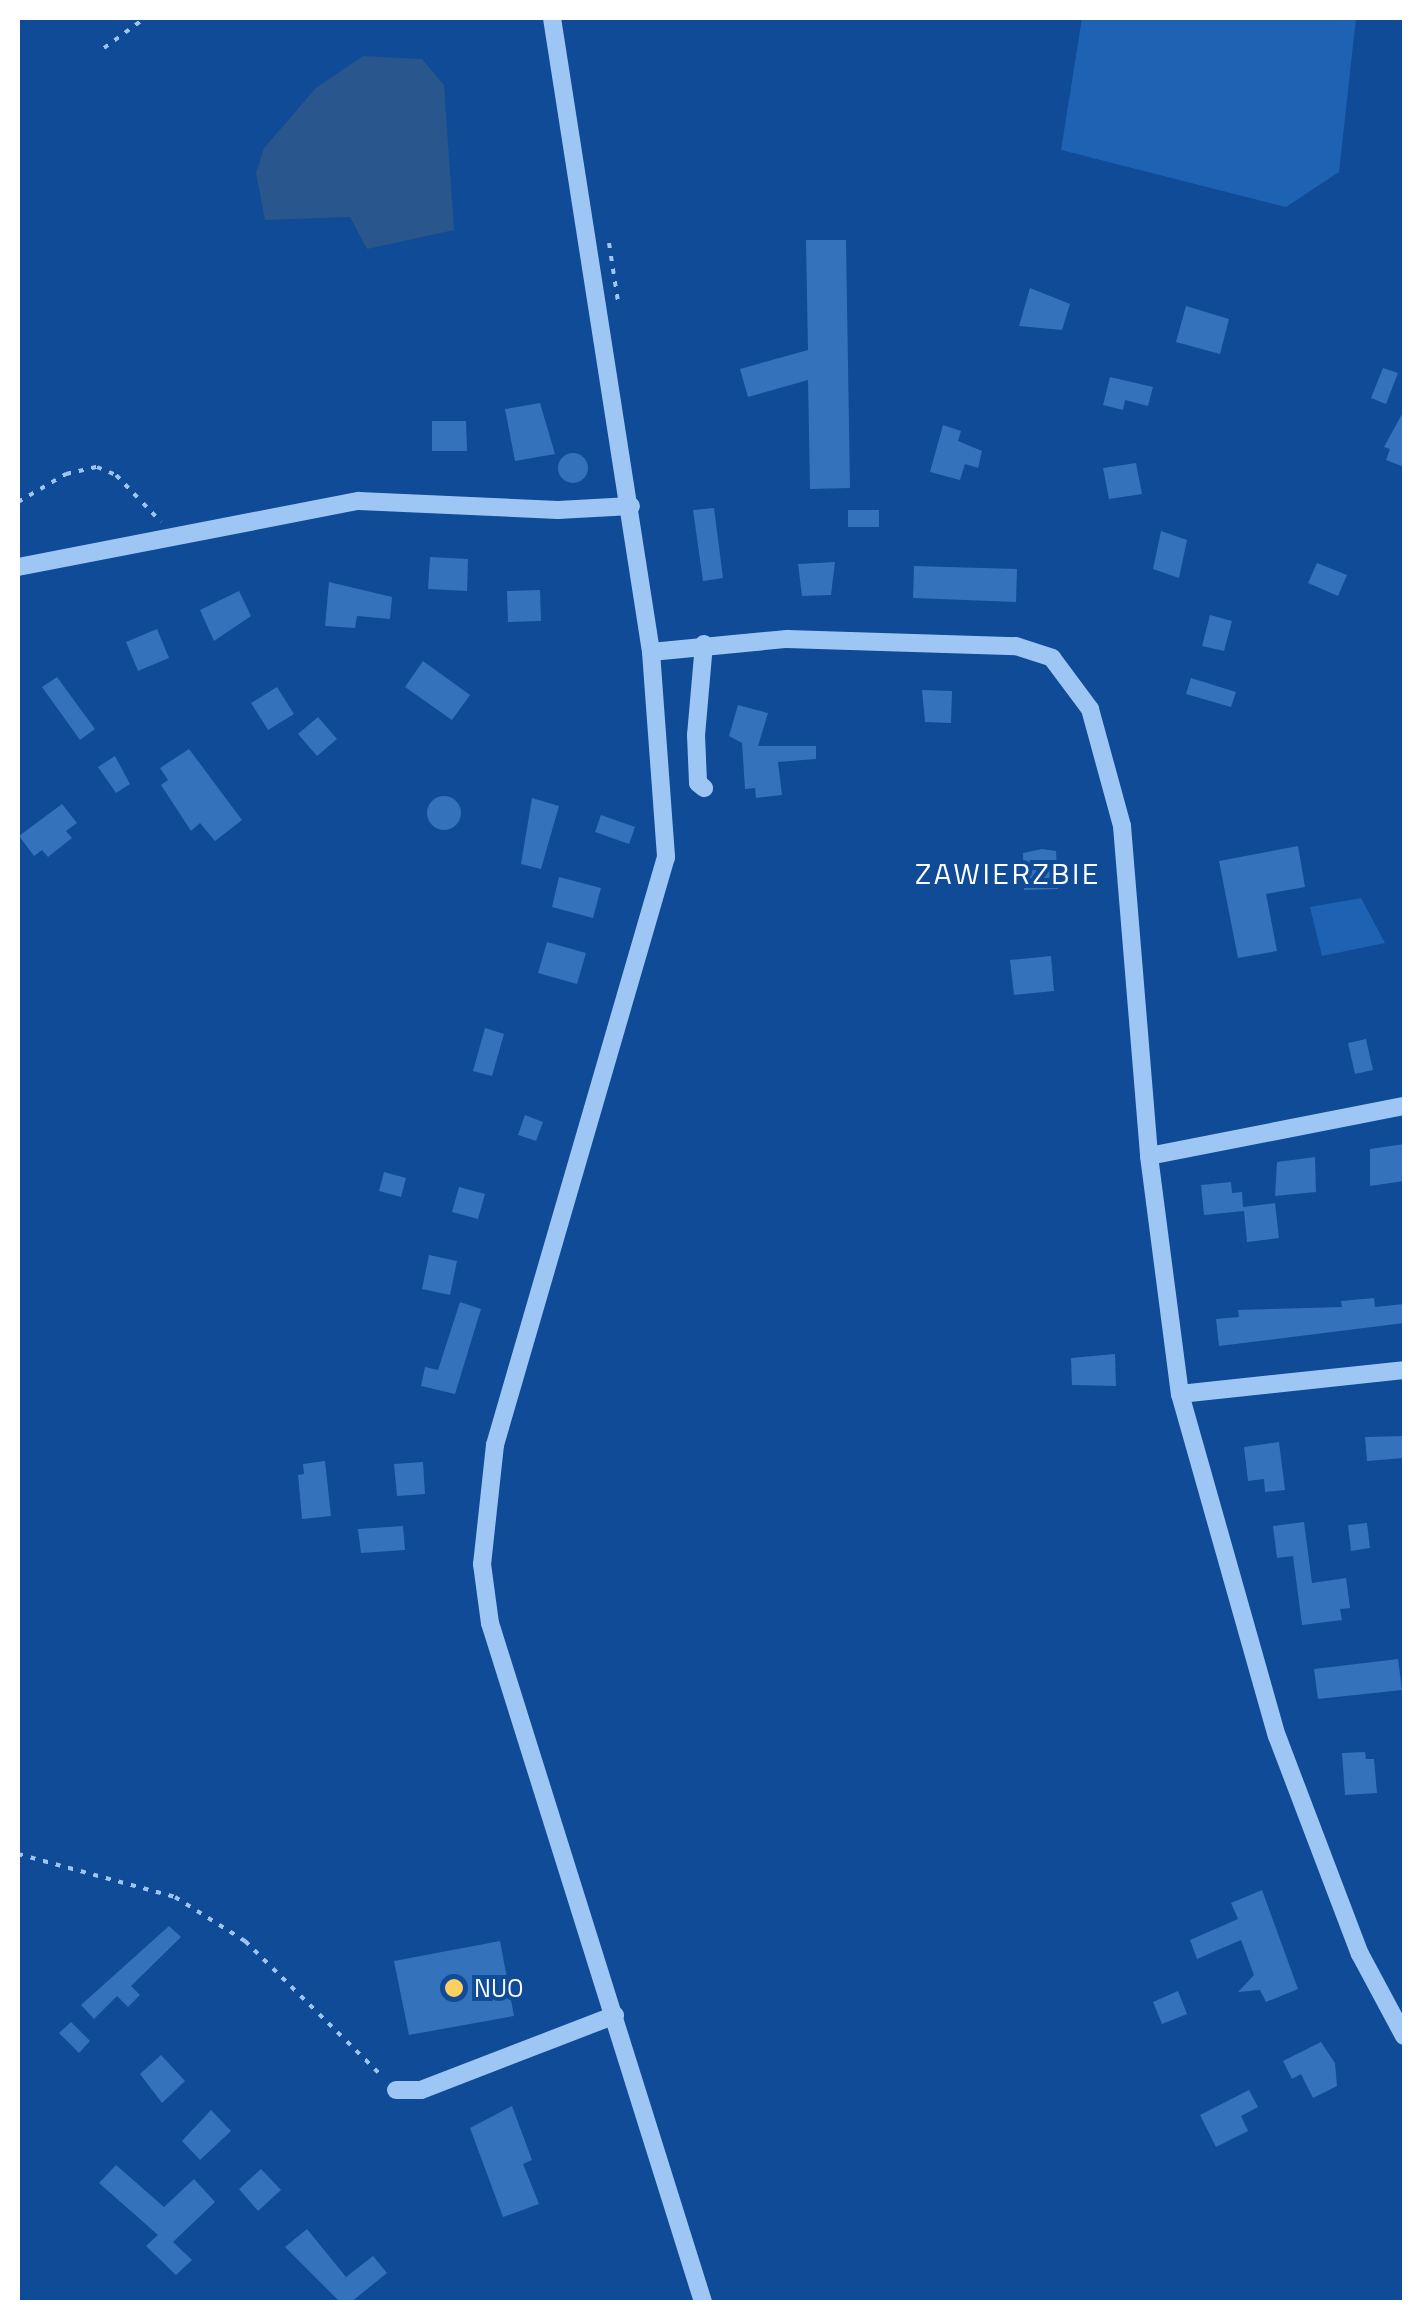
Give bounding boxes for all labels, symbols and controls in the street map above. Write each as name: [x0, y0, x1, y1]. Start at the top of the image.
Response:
district label: ZAWIERZBIE: [915, 855, 1101, 891]
place label: NUO: [474, 1973, 523, 2003]
marker: NUO: [443, 1977, 465, 1999]

